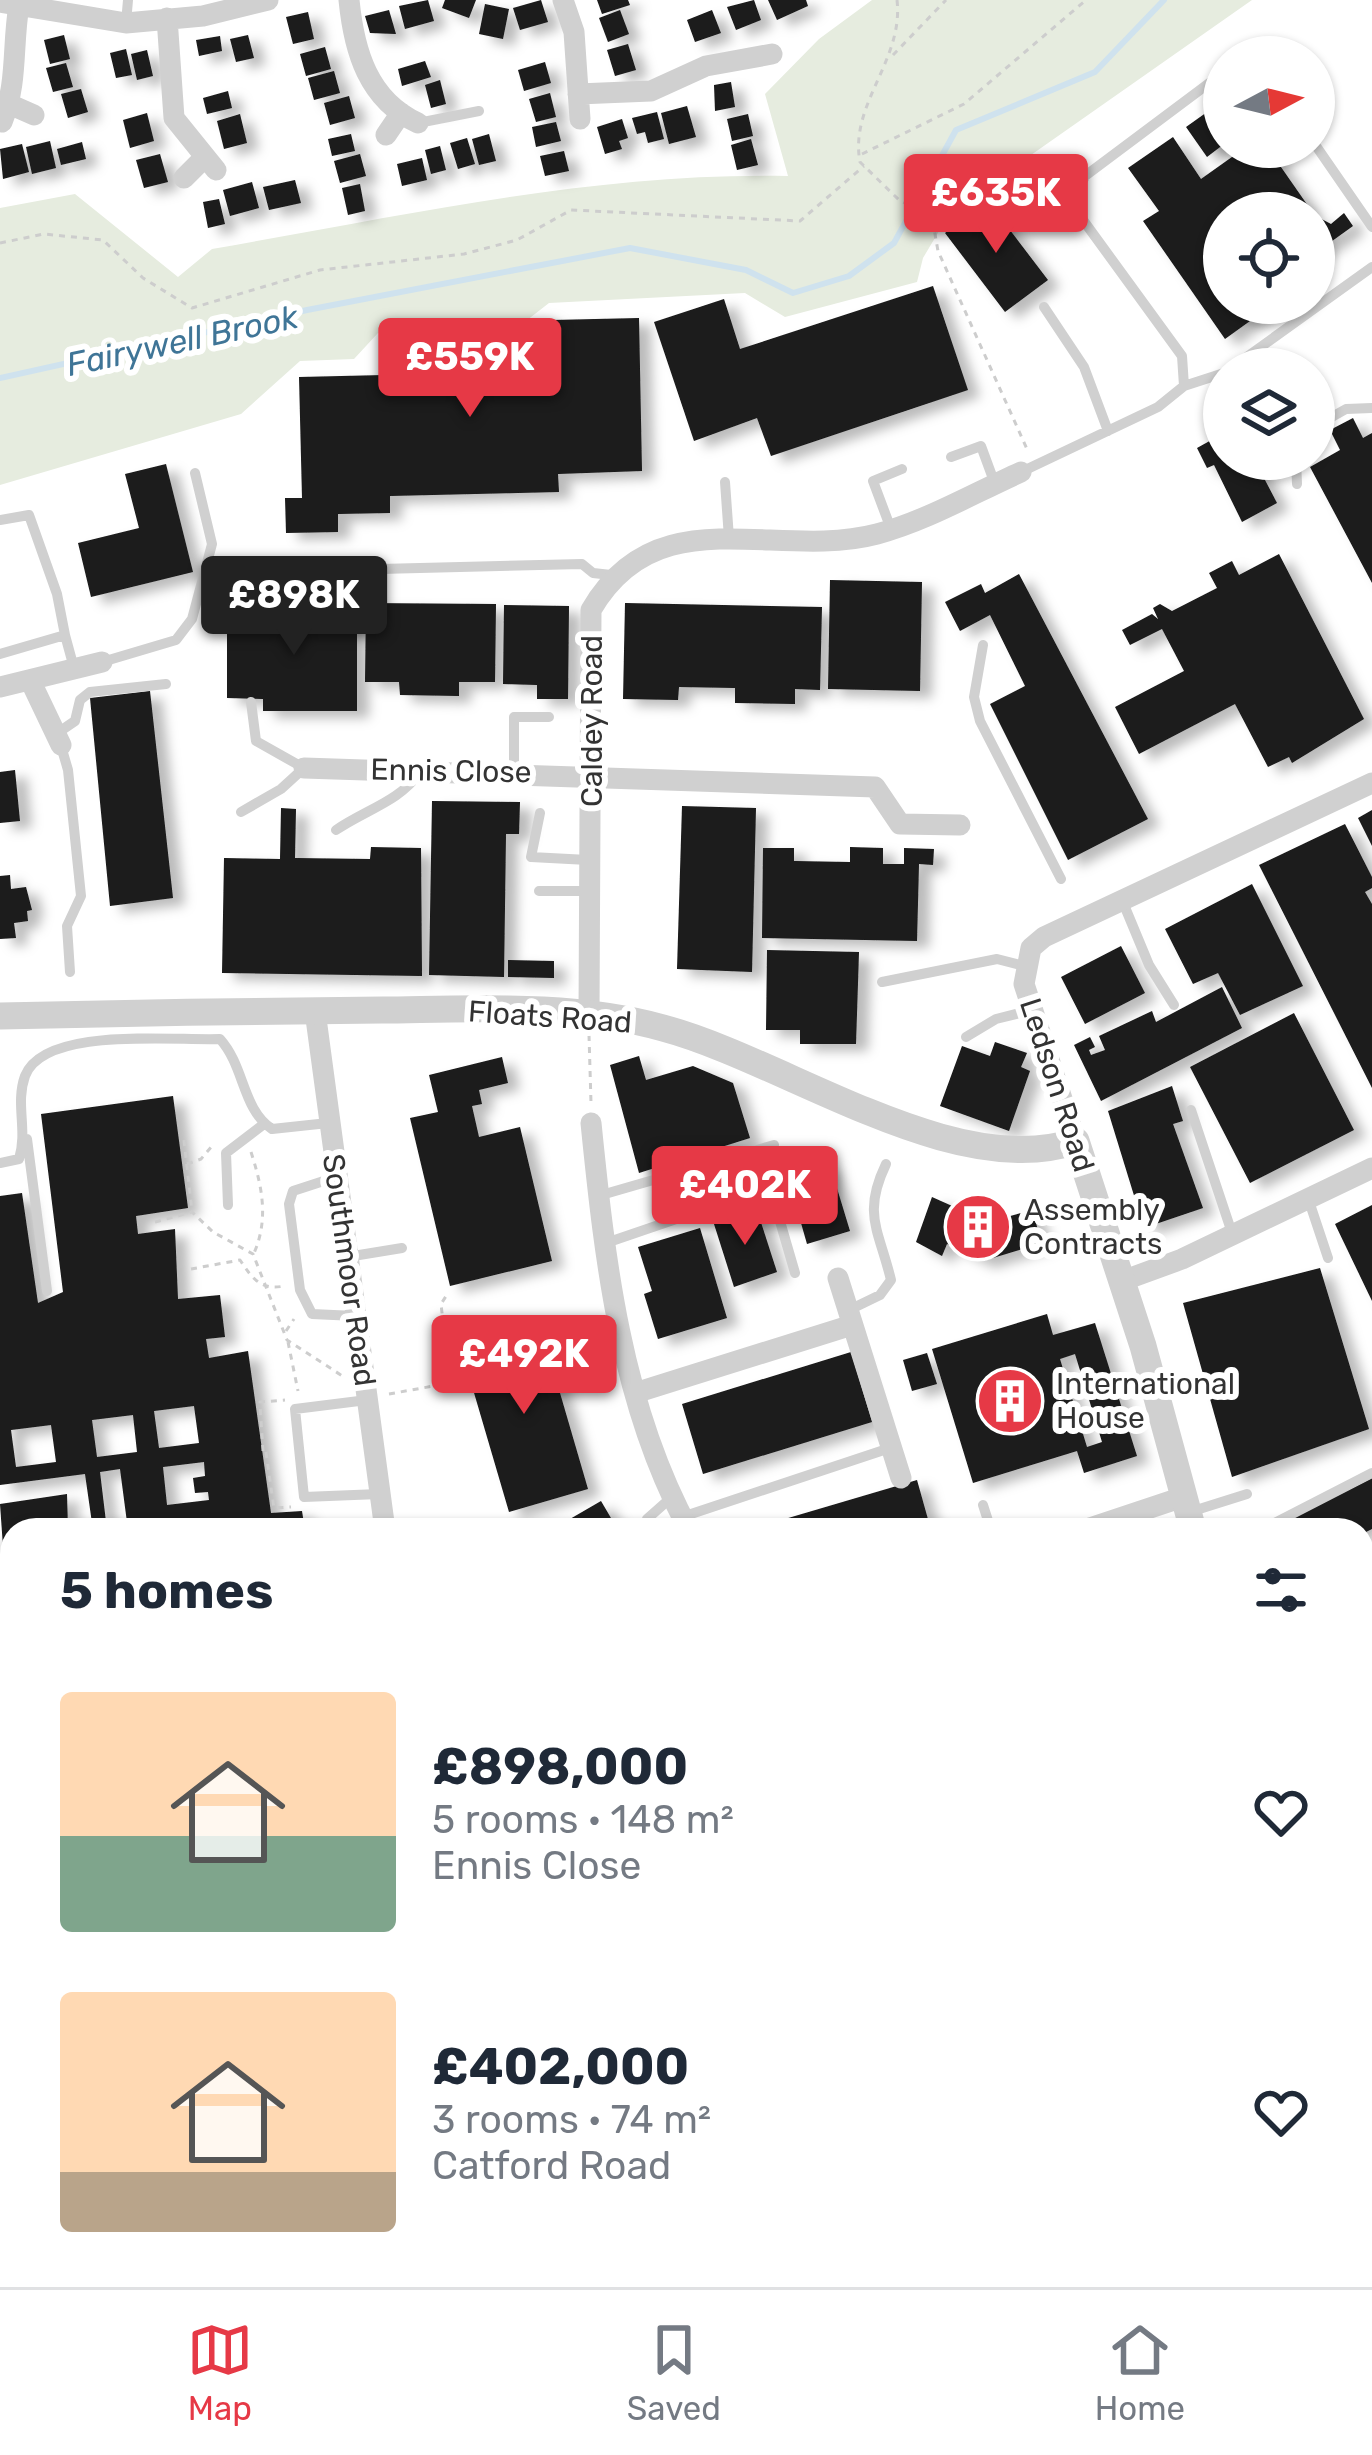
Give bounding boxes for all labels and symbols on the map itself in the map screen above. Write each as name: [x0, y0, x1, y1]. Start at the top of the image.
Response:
north arrow: [1203, 36, 1335, 168]
pin: £635K: [912, 154, 1080, 256]
water label: Fairywell Brook: [63, 297, 302, 384]
pin: £559K: [386, 318, 554, 420]
pin: £898K: [210, 556, 378, 658]
street label: Caldey Road: [574, 635, 610, 807]
street label: Ennis Close: [370, 752, 532, 790]
street label: Floats Road: [467, 993, 633, 1041]
street label: Ledson Road: [1012, 994, 1102, 1176]
pin: £402K: [661, 1146, 829, 1248]
street label: Southmoor Road: [315, 1152, 383, 1388]
building icon: Assembly Contracts: [943, 1192, 1013, 1262]
place label: Assembly Contracts: [1024, 1192, 1162, 1262]
pin: £492K: [440, 1315, 608, 1417]
building icon: International House: [975, 1366, 1045, 1436]
place label: International House: [1056, 1366, 1235, 1436]

